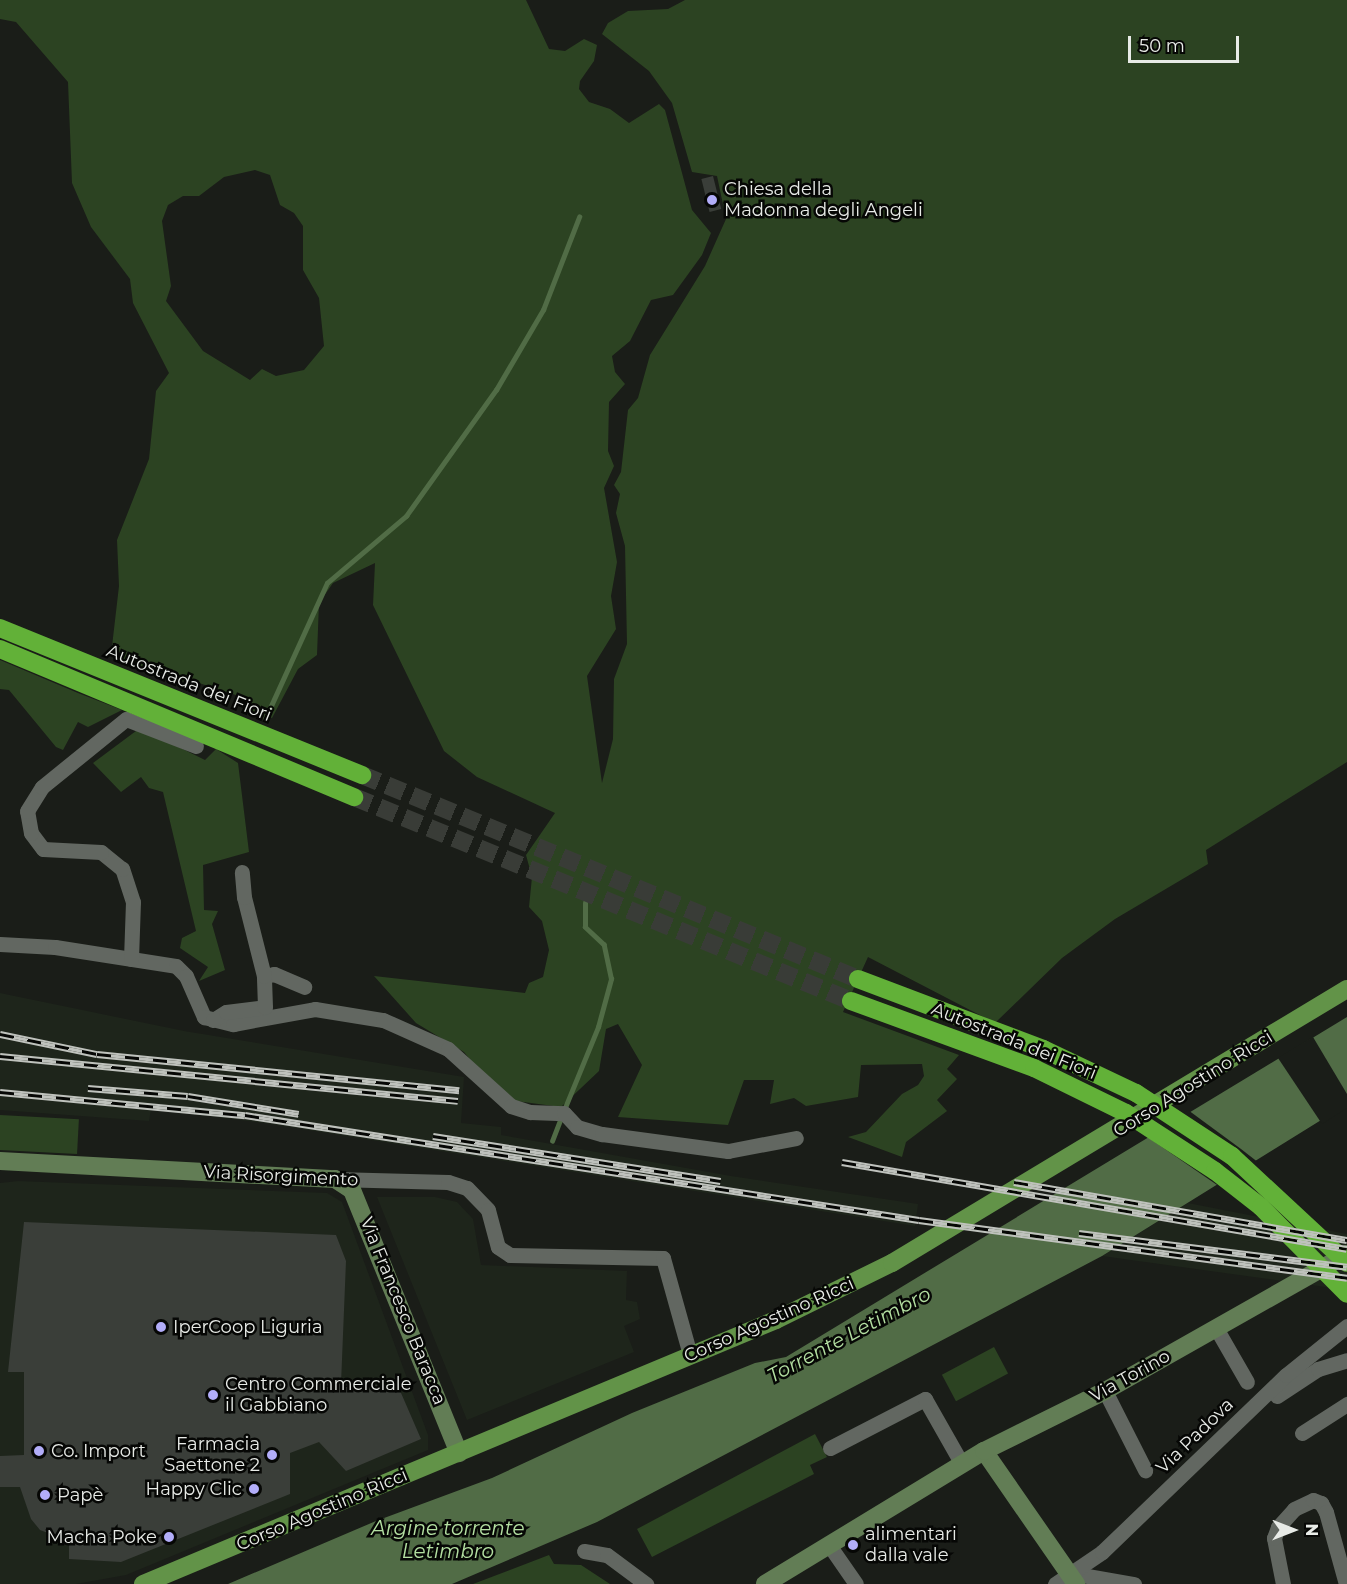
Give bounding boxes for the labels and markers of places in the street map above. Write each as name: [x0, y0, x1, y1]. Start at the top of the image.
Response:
place label: Chiesa della Madonna degli Angeli: [724, 179, 923, 222]
marker: Chiesa della Madonna degli Angeli: [705, 193, 719, 207]
place label: IperCoop Liguria: [173, 1316, 323, 1338]
marker: IperCoop Liguria: [154, 1320, 168, 1334]
place label: Centro Commerciale il Gabbiano: [225, 1374, 412, 1416]
marker: Centro Commerciale il Gabbiano: [206, 1388, 220, 1402]
place label: Farmacia Saettone 2: [164, 1434, 260, 1476]
place label: Co. Import: [51, 1440, 146, 1462]
marker: Co. Import: [32, 1444, 46, 1458]
marker: Farmacia Saettone 2: [265, 1448, 279, 1462]
place label: Happy Clic: [146, 1478, 242, 1500]
marker: Happy Clic: [247, 1482, 261, 1496]
place label: Papè: [57, 1484, 103, 1506]
marker: Papè: [38, 1488, 52, 1502]
place label: alimentari dalla vale: [865, 1524, 957, 1567]
place label: Macha Poke: [46, 1526, 157, 1548]
marker: Macha Poke: [162, 1530, 176, 1544]
marker: alimentari dalla vale: [846, 1538, 860, 1552]

